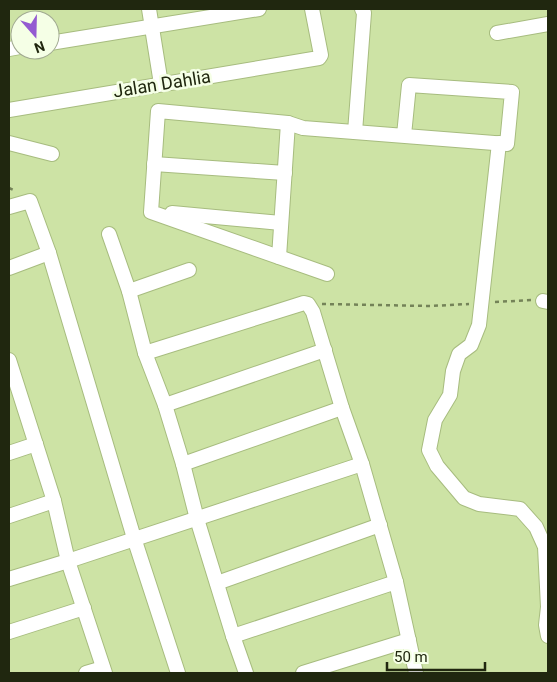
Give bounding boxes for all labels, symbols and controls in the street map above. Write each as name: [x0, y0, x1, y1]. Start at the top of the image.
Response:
north arrow: [10, 10, 60, 60]
text: N: [32, 38, 47, 56]
street label: Jalan Dahlia: [112, 65, 212, 102]
scale bar: [387, 640, 484, 672]
text: 50 m: [394, 648, 428, 666]

